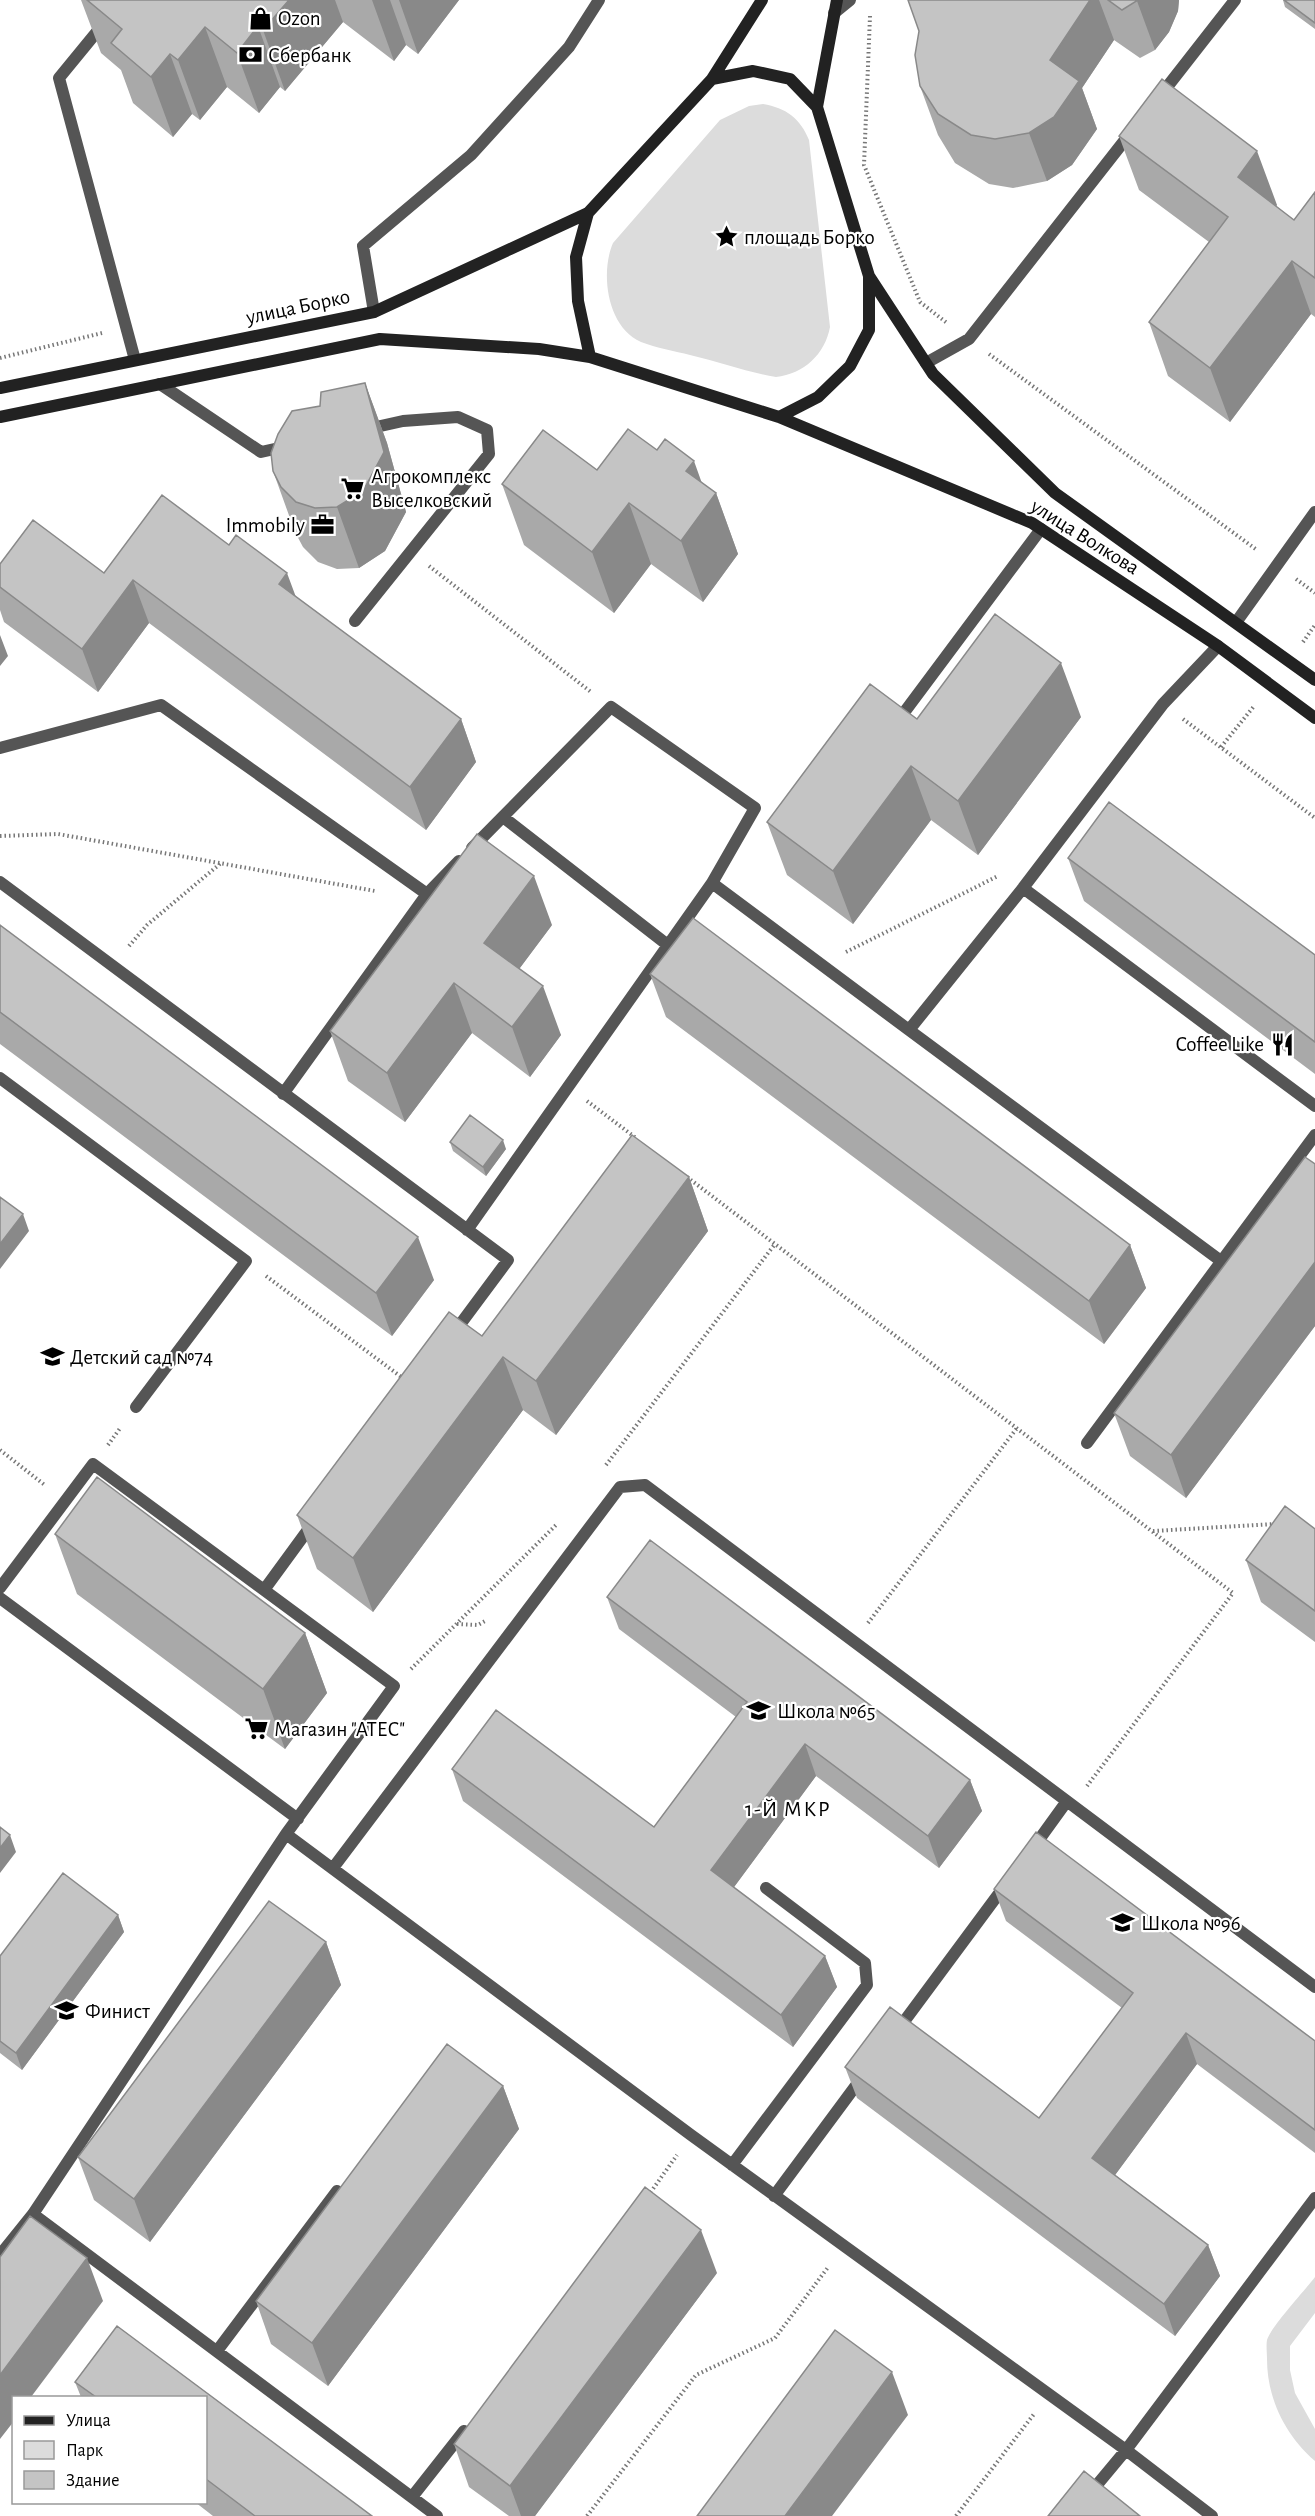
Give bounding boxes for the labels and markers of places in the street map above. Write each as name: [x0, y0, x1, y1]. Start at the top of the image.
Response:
shop icon: Ozon: [247, 5, 273, 31]
place label: Ozon: [278, 8, 321, 29]
bank icon: Сбербанк: [237, 42, 263, 68]
place label: Сбербанк: [268, 45, 351, 66]
place icon: площадь Борко: [713, 224, 739, 250]
place label: площадь Борко: [744, 227, 875, 248]
place label: Агрокомплекс Выселковский: [371, 466, 492, 511]
supermarket icon: Агрокомплекс Выселковский: [340, 475, 366, 501]
office icon: Immobily: [310, 512, 336, 538]
place label: Immobily: [226, 515, 305, 536]
restaurant icon: Coffee Like: [1269, 1031, 1295, 1057]
place label: Coffee Like: [1176, 1034, 1264, 1055]
school or university icon: Детский сад №74: [39, 1344, 65, 1370]
place label: Детский сад №74: [70, 1347, 213, 1368]
school or university icon: Школа №65: [746, 1698, 772, 1724]
place label: Школа №65: [777, 1701, 875, 1722]
supermarket icon: Магазин "АТЕС": [243, 1716, 269, 1742]
place label: Магазин "АТЕС": [274, 1719, 405, 1740]
school or university icon: Школа №96: [1110, 1910, 1136, 1936]
place label: Школа №96: [1141, 1913, 1241, 1934]
school or university icon: Финист: [54, 1998, 80, 2024]
place label: Финист: [85, 2001, 150, 2022]

